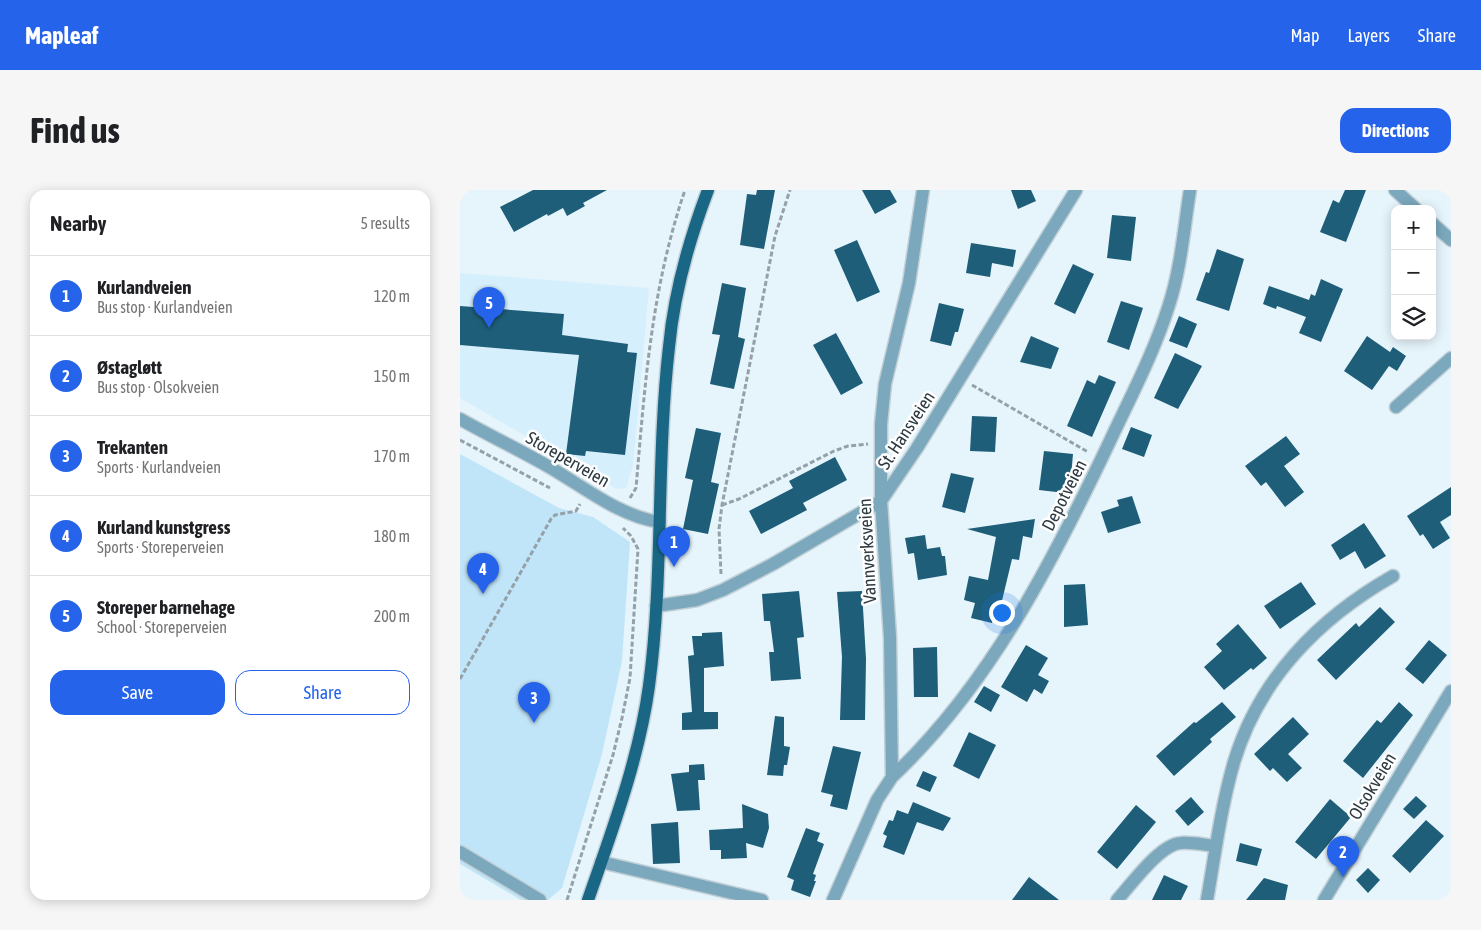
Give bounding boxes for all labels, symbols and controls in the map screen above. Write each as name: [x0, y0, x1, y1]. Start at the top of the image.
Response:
text: Mapleaf: [25, 22, 98, 49]
text: Map: [1290, 25, 1319, 46]
text: Layers: [1347, 25, 1390, 46]
text: Share: [1418, 25, 1456, 46]
button: Directions: [1340, 108, 1451, 153]
text: Find us: [30, 110, 120, 150]
map controls: [1391, 205, 1436, 340]
button: +: [1391, 205, 1436, 250]
text: Nearby: [50, 211, 106, 235]
text: 5 results: [360, 214, 410, 232]
button: −: [1391, 250, 1436, 295]
text: Kurlandveien: [97, 276, 191, 298]
text: 1: [62, 287, 70, 305]
text: 120 m: [374, 287, 410, 305]
pin: 5: [473, 287, 505, 328]
button: layers: [1391, 295, 1436, 340]
text: Bus stop · Kurlandveien: [97, 298, 233, 316]
text: Østagløtt: [97, 356, 162, 378]
text: 2: [62, 367, 70, 385]
text: 150 m: [374, 367, 410, 385]
text: Bus stop · Olsokveien: [97, 378, 219, 396]
street label: St. Hansveien: [873, 387, 939, 473]
street label: Storeperveien: [522, 427, 614, 491]
text: Trekanten: [97, 436, 168, 458]
text: 3: [62, 447, 70, 465]
text: 170 m: [374, 447, 410, 465]
street label: Depotveien: [1037, 456, 1091, 534]
text: Sports · Kurlandveien: [97, 458, 221, 476]
street label: Vannverksveien: [854, 498, 880, 604]
text: Kurland kunstgress: [97, 516, 230, 538]
pin: 1: [658, 526, 690, 567]
text: 4: [62, 527, 70, 545]
text: 180 m: [374, 527, 410, 545]
text: Sports · Storeperveien: [97, 538, 224, 556]
pin: 4: [467, 553, 499, 594]
text: Storeper barnehage: [97, 596, 235, 618]
your location: [989, 600, 1015, 626]
text: 5: [62, 607, 70, 625]
text: 200 m: [374, 607, 410, 625]
text: School · Storeperveien: [97, 618, 227, 636]
button: Save: [50, 670, 225, 715]
button: Share: [235, 670, 410, 715]
pin: 3: [518, 682, 550, 723]
street label: Olsokveien: [1344, 749, 1400, 823]
pin: 2: [1327, 836, 1359, 877]

